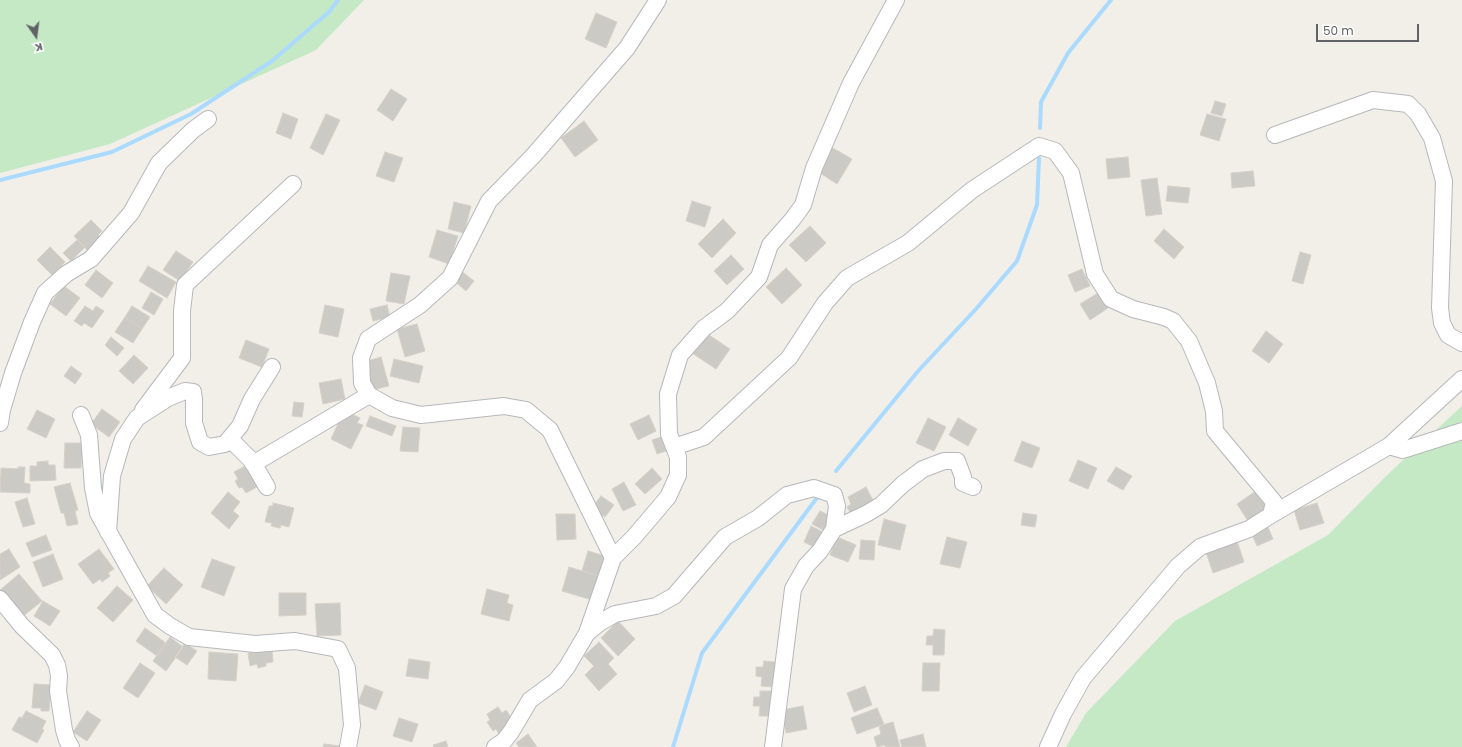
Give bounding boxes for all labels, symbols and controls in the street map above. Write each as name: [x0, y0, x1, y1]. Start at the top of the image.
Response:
north arrow: [16, 16, 56, 56]
scale bar: [1318, 16, 1421, 42]
text: 50 m: [1323, 22, 1354, 39]
text: K: [33, 39, 45, 56]

